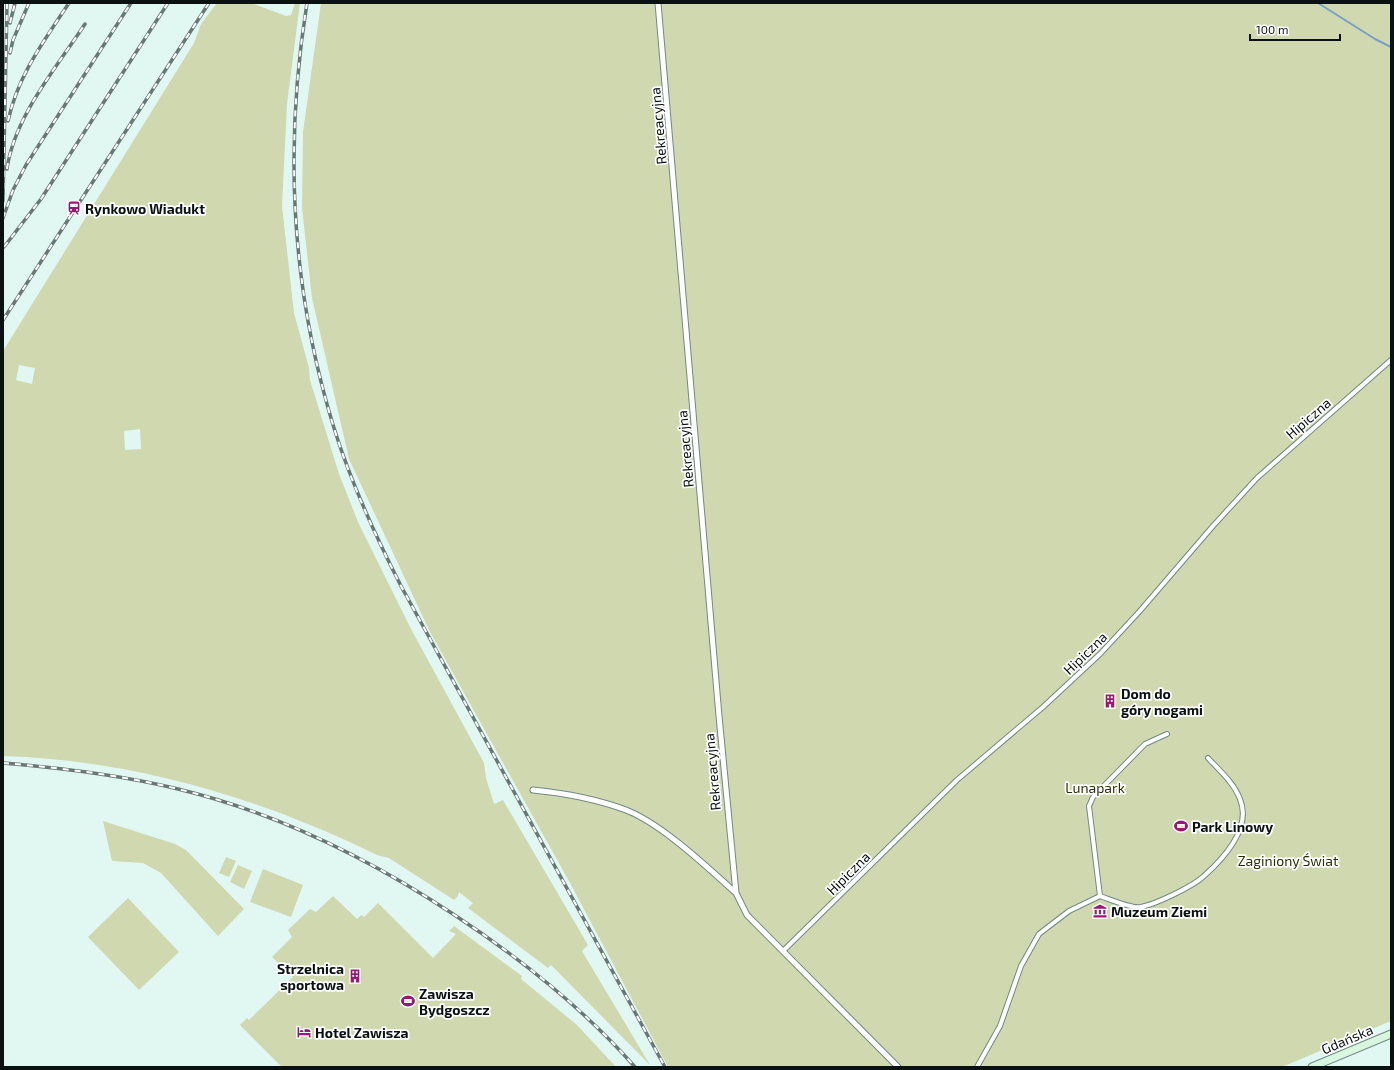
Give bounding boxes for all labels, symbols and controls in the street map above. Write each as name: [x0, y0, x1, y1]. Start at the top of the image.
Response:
scale bar: [1250, 16, 1340, 42]
text: 100 m: [1256, 22, 1288, 36]
street label: Rekreacyjna: [646, 87, 670, 165]
station icon: Rynkowo Wiadukt: [66, 200, 82, 216]
place label: Rynkowo Wiadukt: [85, 200, 205, 217]
street label: Hipiczna: [1282, 394, 1334, 442]
street label: Rekreacyjna: [673, 410, 697, 488]
street label: Hipiczna: [1060, 628, 1110, 678]
place label: Dom do góry nogami: [1121, 685, 1203, 718]
building icon: Dom do góry nogami: [1102, 693, 1118, 709]
street label: Rekreacyjna: [700, 733, 724, 811]
park label: Lunapark: [1065, 779, 1125, 796]
sports icon: Park Linowy: [1173, 818, 1189, 834]
place label: Park Linowy: [1192, 818, 1273, 835]
street label: Hipiczna: [823, 848, 873, 898]
park label: Zaginiony Świat: [1238, 852, 1338, 869]
museum icon: Muzeum Ziemi: [1092, 903, 1108, 919]
place label: Muzeum Ziemi: [1111, 903, 1207, 920]
place label: Strzelnica sportowa: [277, 960, 344, 993]
building icon: Strzelnica sportowa: [347, 968, 363, 984]
place label: Zawisza Bydgoszcz: [419, 985, 490, 1018]
sports icon: Zawisza Bydgoszcz: [400, 993, 416, 1009]
street label: Gdańska: [1319, 1021, 1375, 1057]
hotel icon: Hotel Zawisza: [296, 1024, 312, 1040]
place label: Hotel Zawisza: [315, 1024, 409, 1041]

